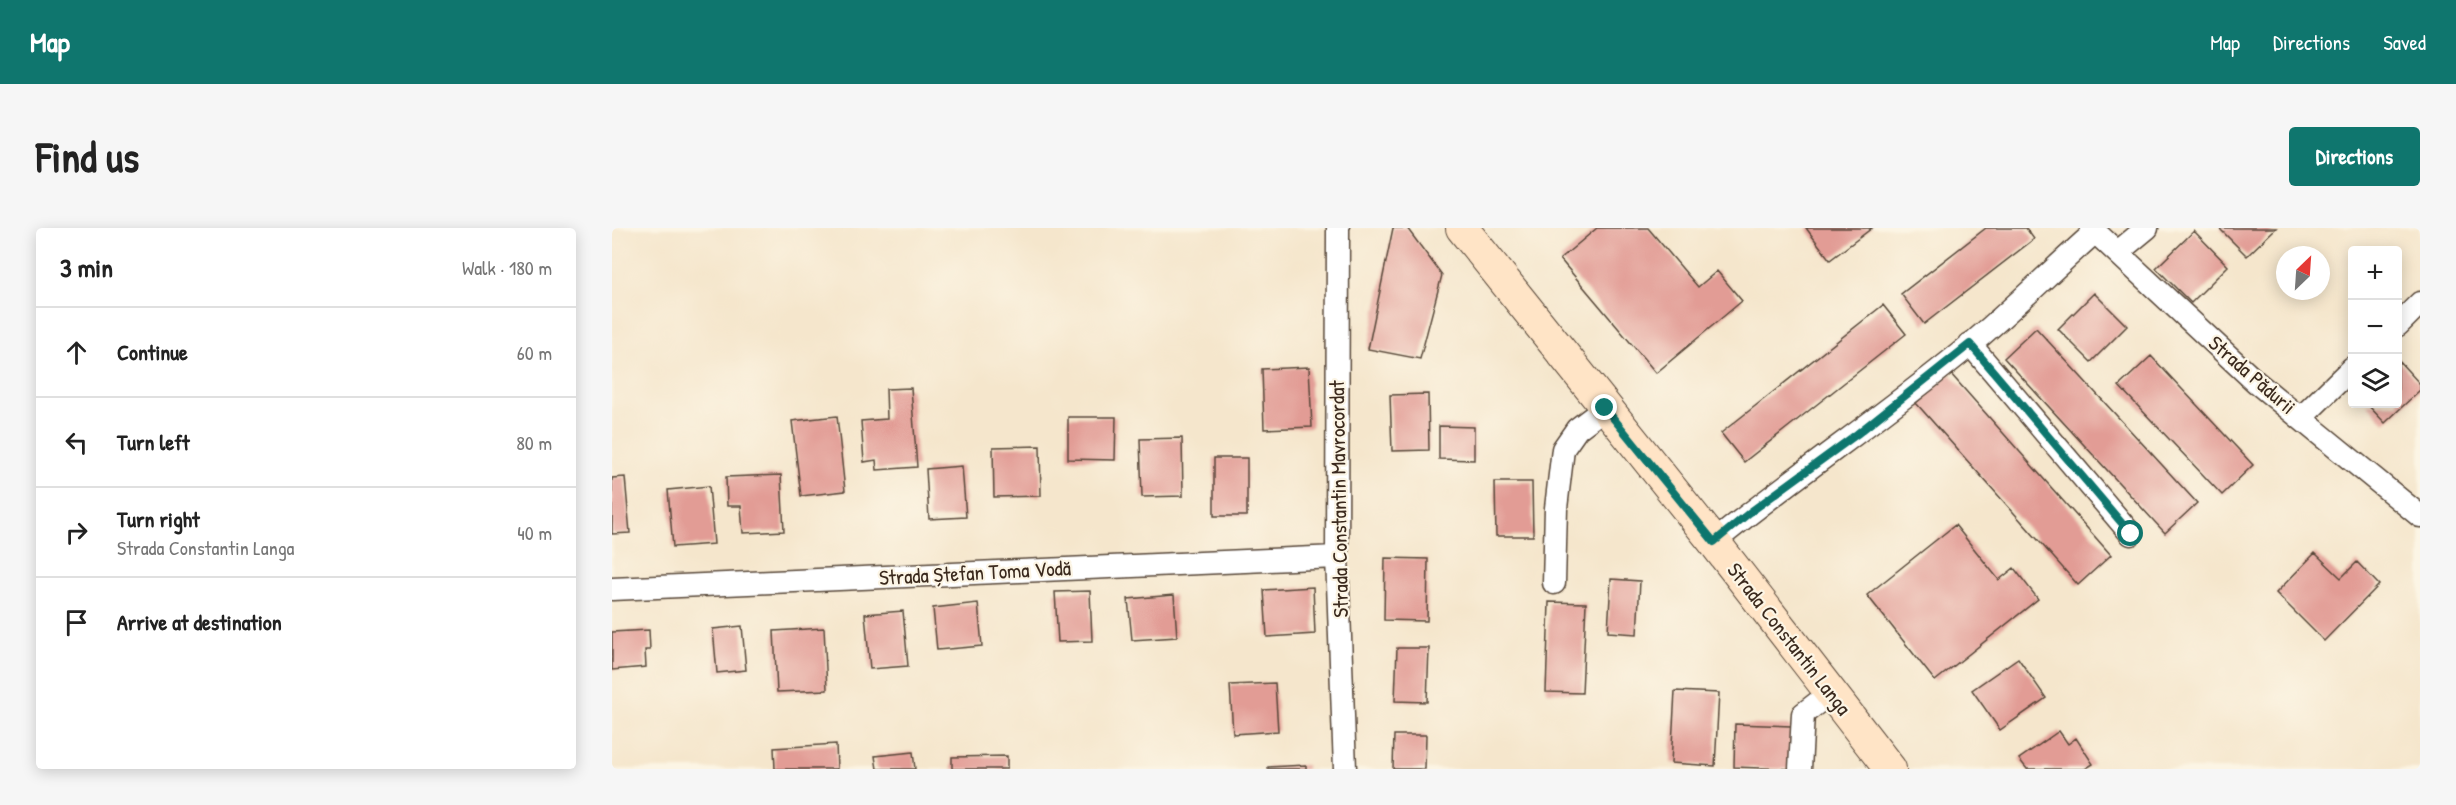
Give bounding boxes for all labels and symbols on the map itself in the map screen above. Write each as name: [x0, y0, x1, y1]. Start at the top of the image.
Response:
north arrow: [2276, 246, 2330, 300]
street label: Strada Pădurii: [2202, 329, 2302, 421]
street label: Strada Constantin Mavrocordat: [1322, 379, 1355, 618]
route end: [1591, 394, 1617, 420]
route start: [2117, 520, 2143, 546]
street label: Strada Ștefan Toma Vodă: [878, 553, 1072, 592]
street label: Strada Constantin Langa: [1721, 556, 1858, 721]

